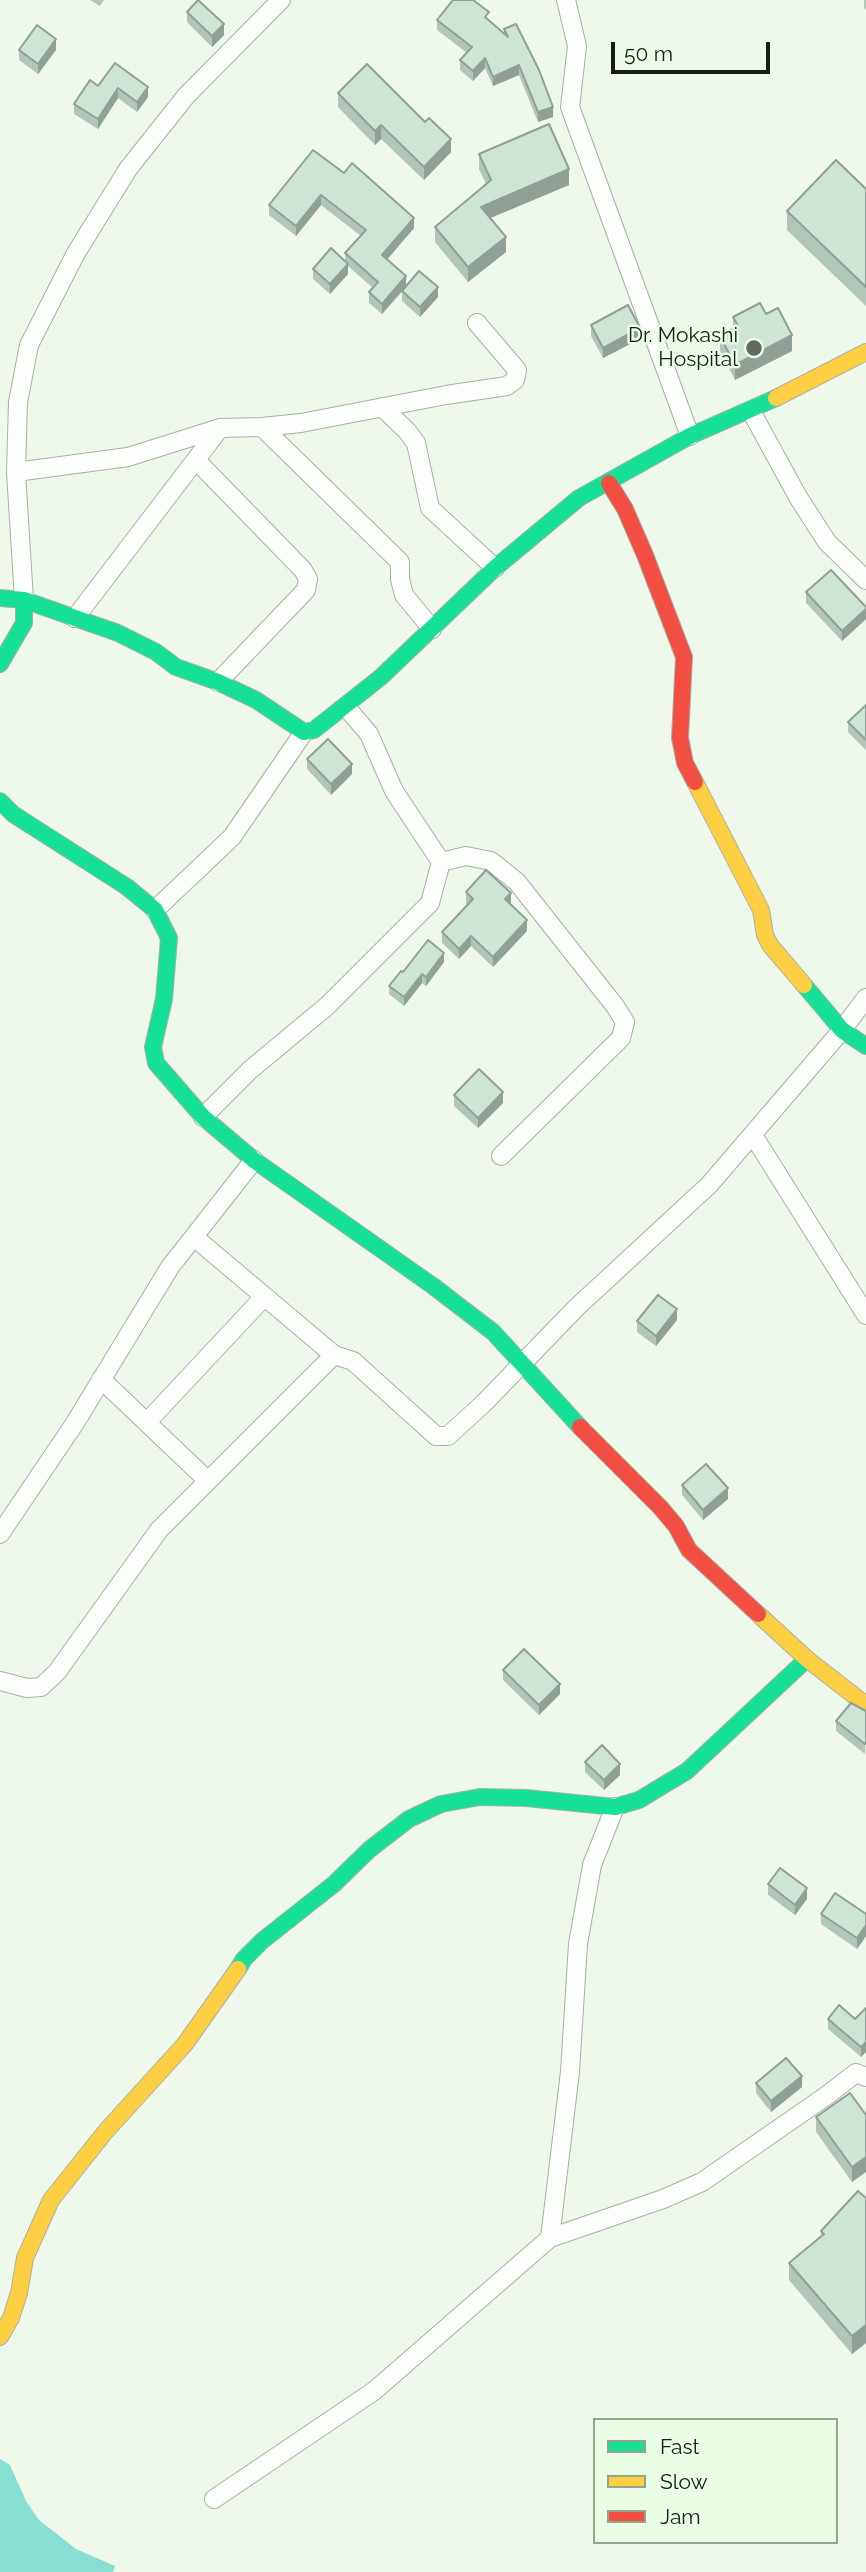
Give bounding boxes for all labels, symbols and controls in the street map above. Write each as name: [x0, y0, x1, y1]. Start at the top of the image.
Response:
scale bar: [614, 28, 773, 72]
text: 50 m: [624, 41, 673, 66]
place label: Dr. Mokashi Hospital: [628, 323, 738, 373]
marker: Dr. Mokashi Hospital: [744, 338, 764, 358]
legend: [593, 2418, 838, 2544]
text: Fast: [660, 2434, 700, 2459]
text: Slow: [660, 2469, 708, 2494]
text: Jam: [660, 2504, 701, 2529]

